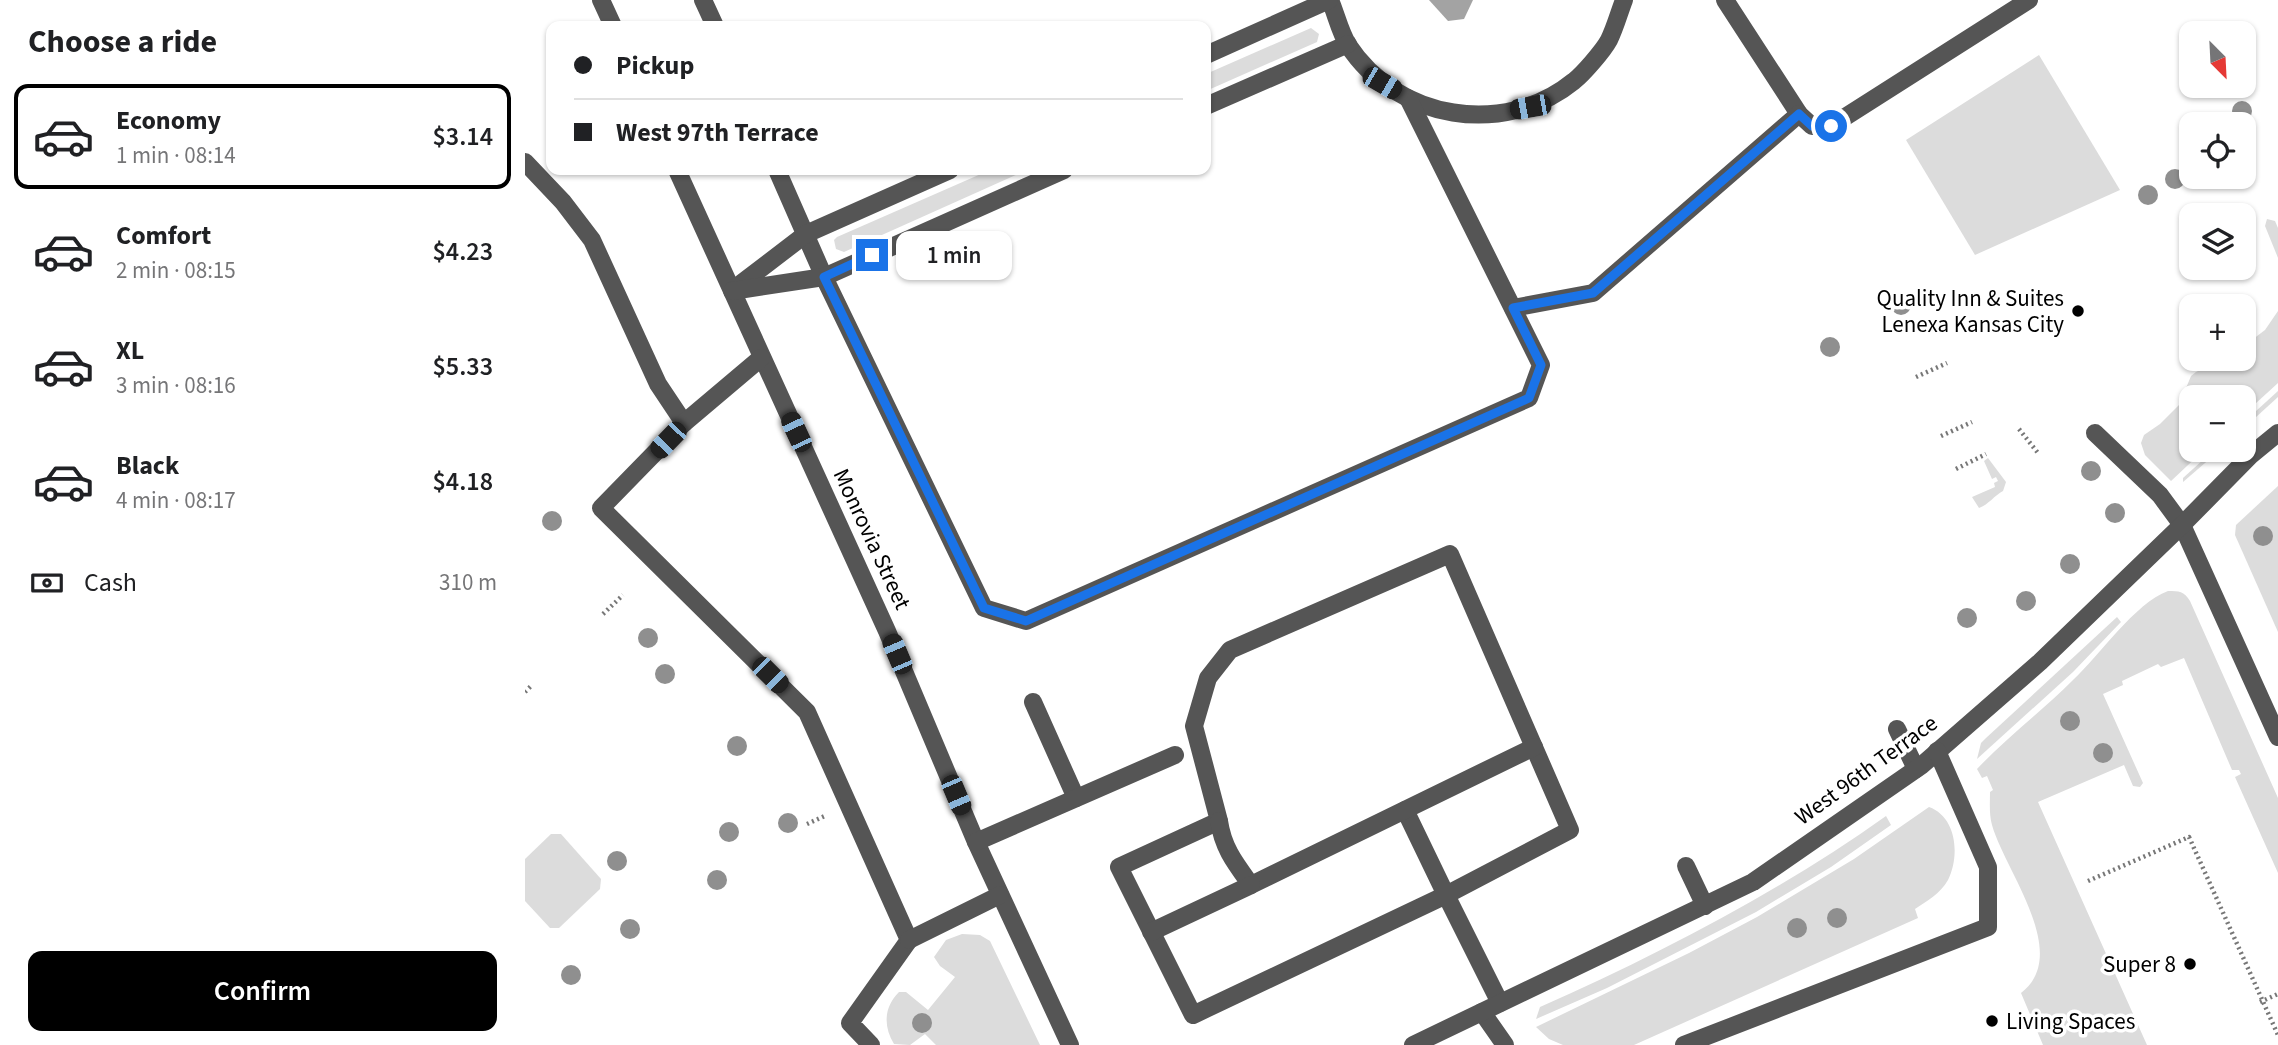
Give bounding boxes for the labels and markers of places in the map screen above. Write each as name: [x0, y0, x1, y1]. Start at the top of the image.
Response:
place label: Quality Inn & Suites Lenexa Kansas City: [1877, 282, 2064, 341]
marker: Quality Inn & Suites Lenexa Kansas City: [2070, 303, 2086, 319]
place label: Super 8: [2103, 948, 2176, 981]
marker: Super 8: [2182, 956, 2198, 972]
place label: Living Spaces: [2006, 1005, 2135, 1038]
marker: Living Spaces: [1984, 1013, 2000, 1029]

